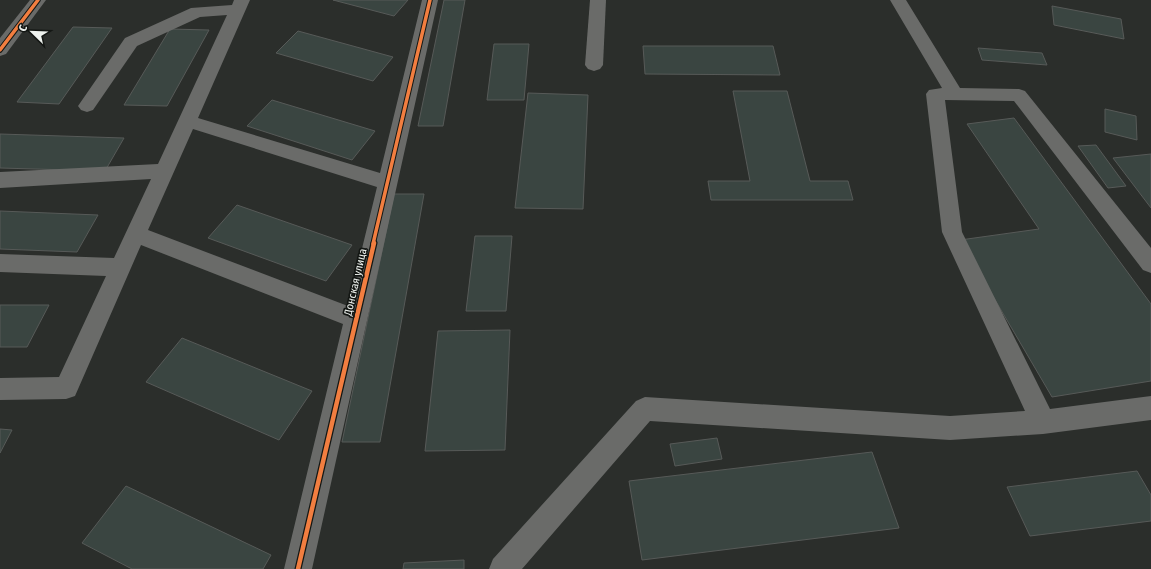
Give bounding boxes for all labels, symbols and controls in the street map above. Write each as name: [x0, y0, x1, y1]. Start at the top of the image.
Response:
north arrow: [12, 12, 52, 52]
text: С: [16, 23, 30, 33]
street label: Донская улица: [341, 247, 370, 318]

